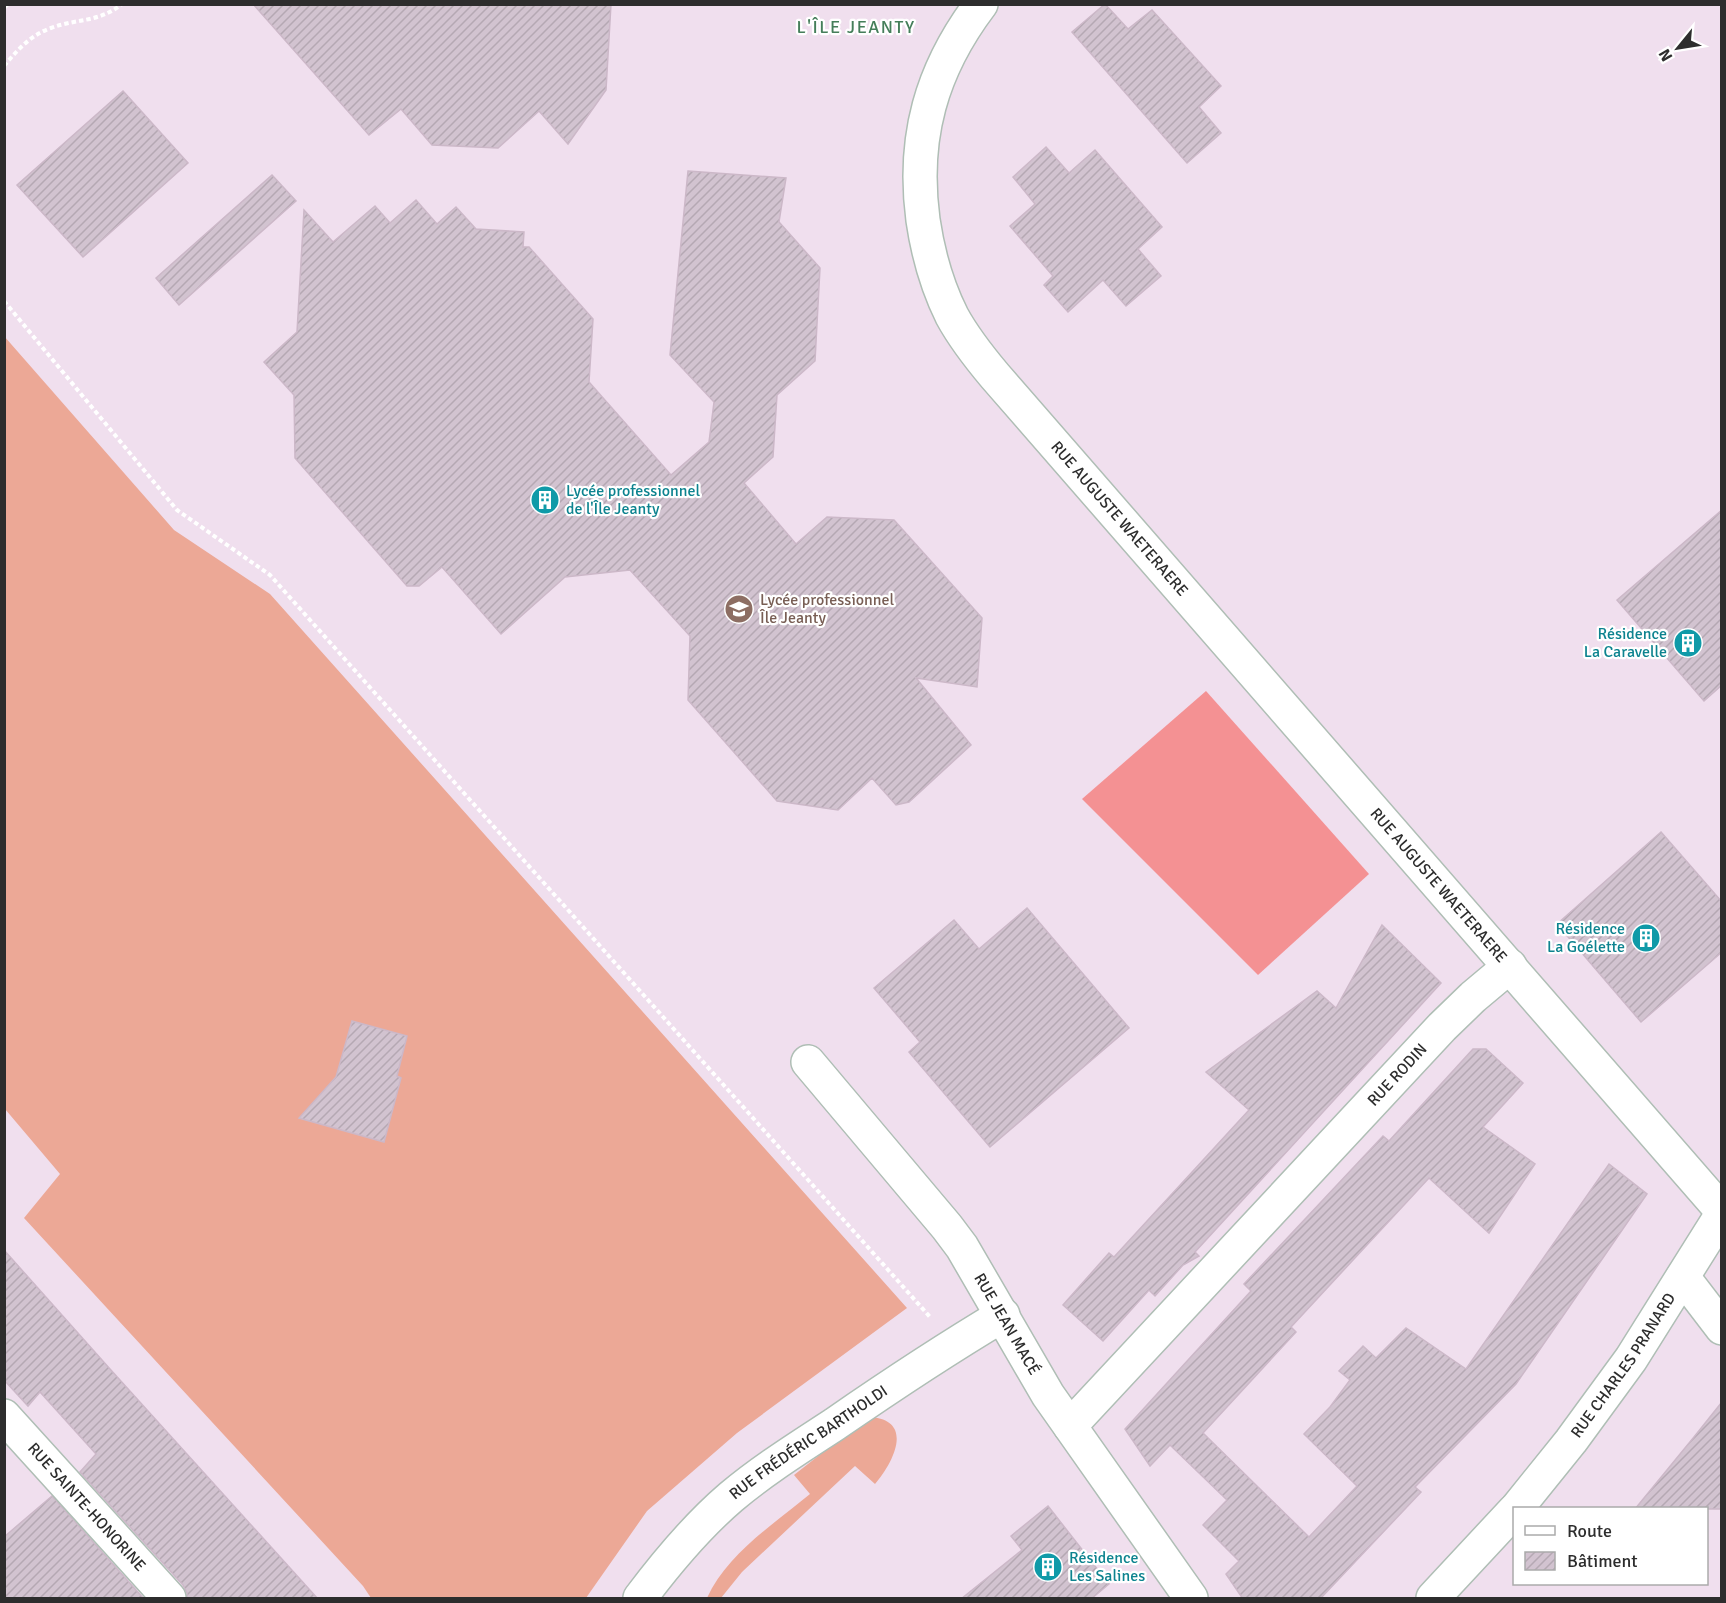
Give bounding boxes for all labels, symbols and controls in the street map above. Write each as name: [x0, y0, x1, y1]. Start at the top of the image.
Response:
district label: L'ÎLE JEANTY: [797, 16, 915, 38]
north arrow: [1648, 18, 1708, 78]
text: N: [1654, 45, 1677, 65]
street label: RUE AUGUSTE WAETERAERE: [1047, 437, 1192, 600]
place label: Lycée professionnel de l'Île Jeanty: [566, 481, 701, 519]
building icon: Lycée professionnel de l'Île Jeanty: [529, 484, 561, 516]
place label: Lycée professionnel Île Jeanty: [759, 590, 895, 628]
school or university icon: Lycée professionnel Île Jeanty: [723, 593, 755, 625]
place label: Résidence La Caravelle: [1584, 624, 1667, 662]
building icon: Résidence La Caravelle: [1672, 627, 1704, 659]
street label: RUE AUGUSTE WAETERAERE: [1366, 804, 1511, 967]
place label: Résidence La Goélette: [1547, 919, 1625, 957]
building icon: Résidence La Goélette: [1630, 922, 1662, 954]
street label: RUE RODIN: [1363, 1039, 1431, 1110]
street label: RUE JEAN MACÉ: [969, 1270, 1044, 1379]
street label: RUE CHARLES PRANARD: [1567, 1289, 1680, 1442]
street label: RUE FRÉDÉRIC BARTHOLDI: [725, 1381, 892, 1504]
street label: RUE SAINTE-HONORINE: [23, 1439, 150, 1576]
legend: [1513, 1507, 1708, 1585]
text: Route: [1567, 1520, 1612, 1542]
place label: Résidence Les Salines: [1069, 1548, 1145, 1586]
text: Bâtiment: [1567, 1550, 1638, 1572]
building icon: Résidence Les Salines: [1032, 1551, 1064, 1583]

